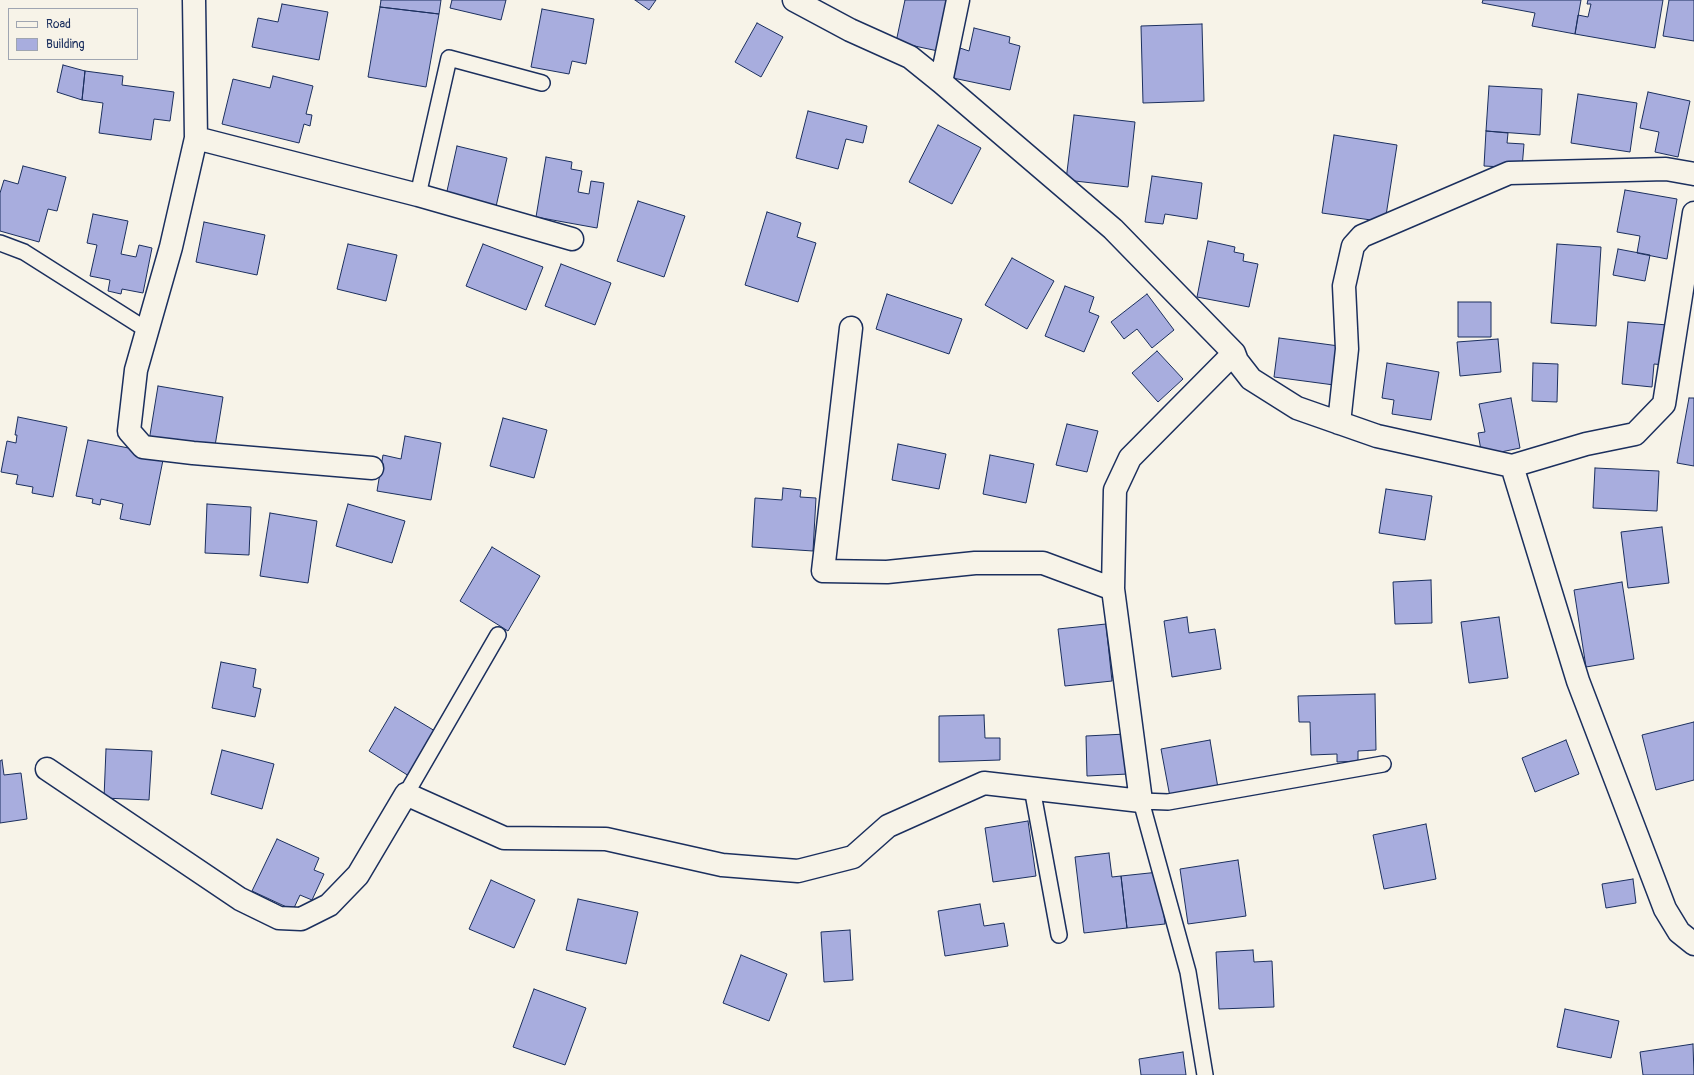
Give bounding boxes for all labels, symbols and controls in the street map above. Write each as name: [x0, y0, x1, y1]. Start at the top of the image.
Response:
legend: [8, 8, 138, 60]
text: Road: [46, 17, 71, 32]
text: Building: [46, 37, 85, 52]

